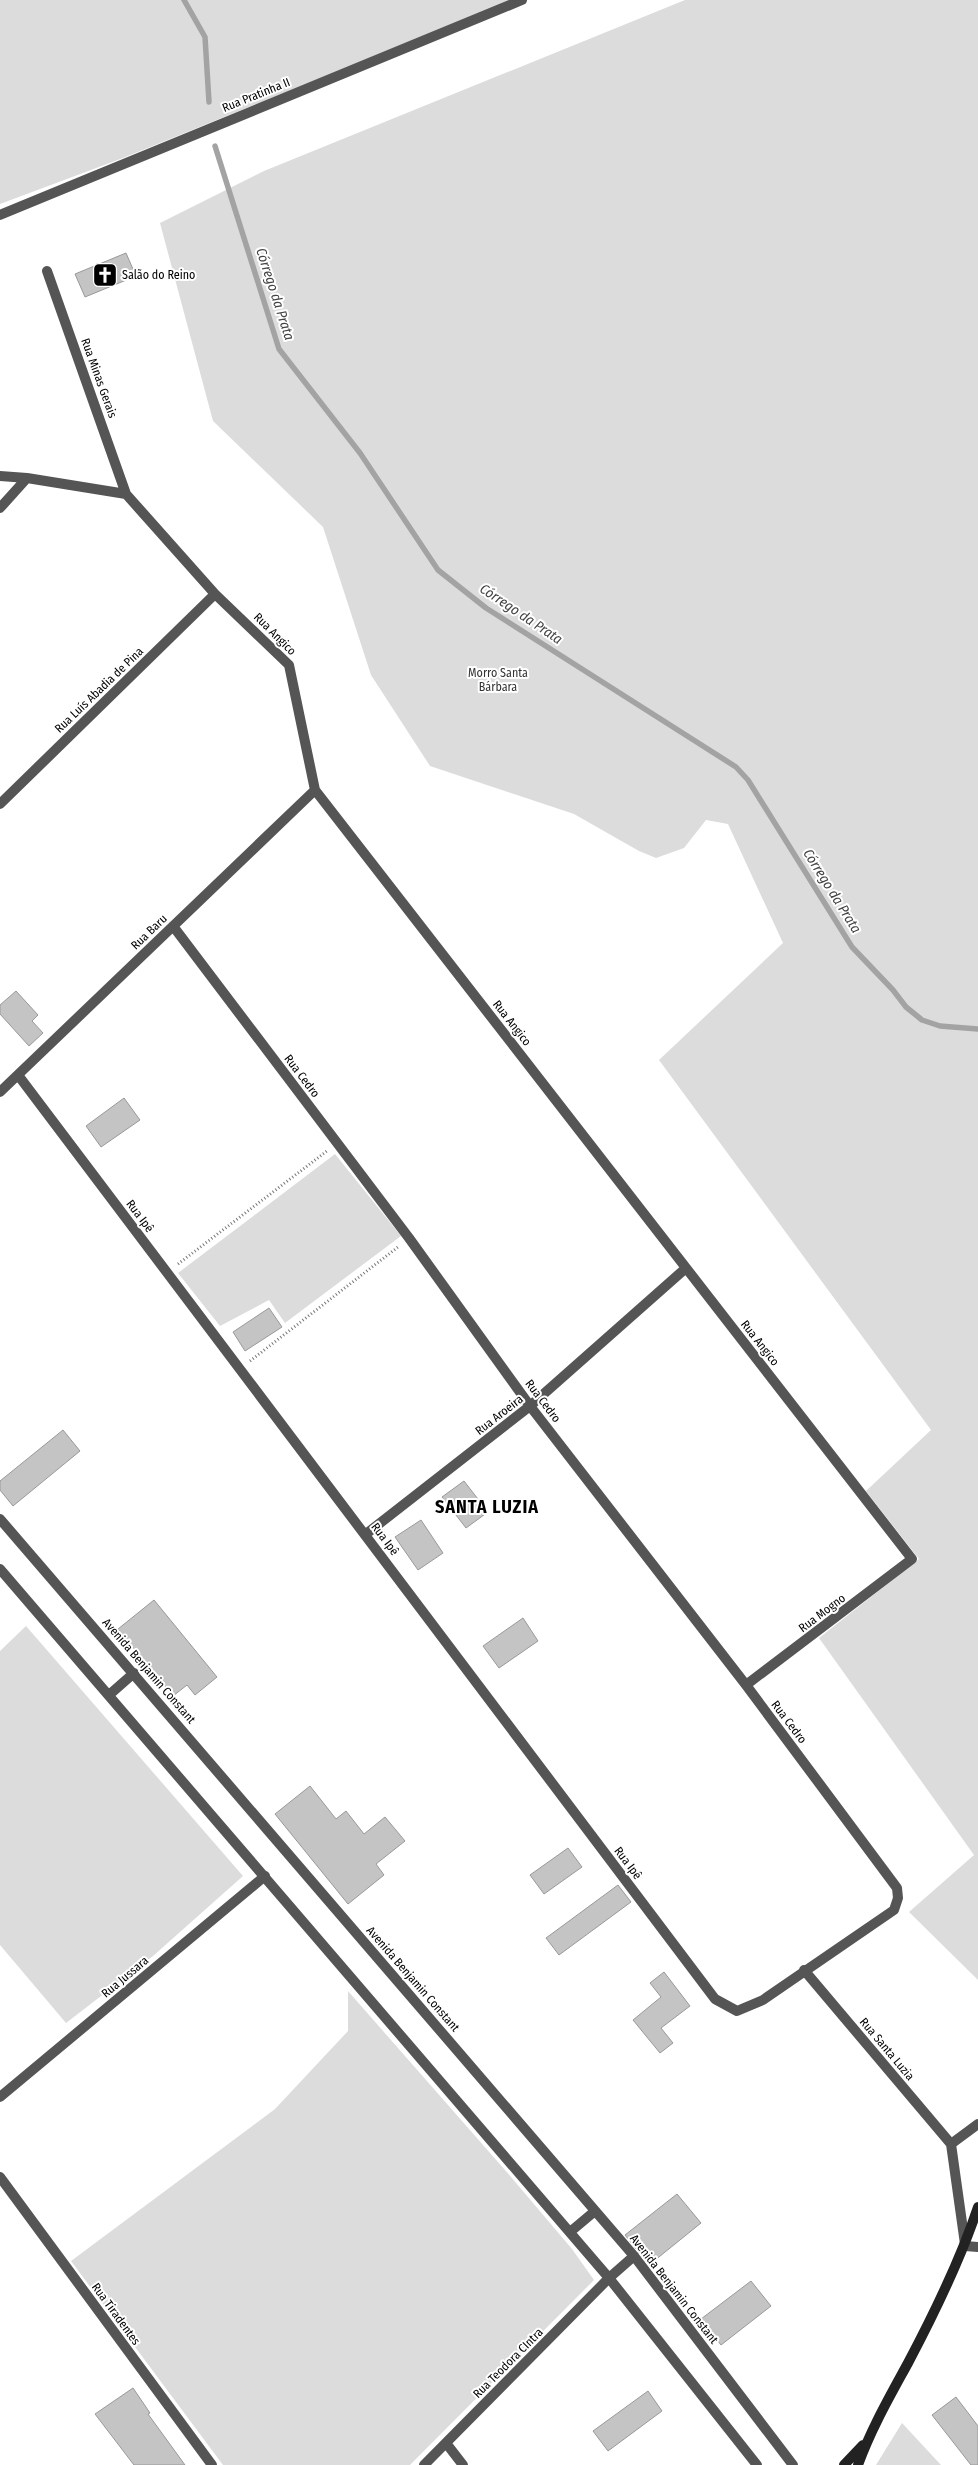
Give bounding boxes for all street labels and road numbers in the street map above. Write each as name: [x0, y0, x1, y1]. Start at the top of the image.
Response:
street label: Rua Pratinha II: [220, 75, 292, 115]
street label: Rua Minas Gerais: [78, 336, 120, 420]
street label: Rua Angico: [251, 610, 299, 658]
street label: Rua Luís Abadia de Pina: [52, 644, 146, 736]
street label: Rua Baru: [128, 912, 170, 952]
street label: Rua Angico: [490, 997, 534, 1049]
street label: Rua Cedro: [281, 1052, 323, 1100]
street label: Rua Ipê: [123, 1197, 157, 1235]
street label: Rua Angico: [738, 1317, 782, 1369]
street label: Rua Cedro: [522, 1377, 564, 1425]
street label: Rua Aroeira: [472, 1392, 526, 1438]
street label: Rua Ipê: [368, 1520, 402, 1558]
street label: Rua Mogno: [796, 1591, 848, 1635]
street label: Avenida Benjamin Constant: [100, 1616, 199, 1726]
street label: Rua Cedro: [768, 1698, 810, 1746]
street label: Rua Ipê: [611, 1844, 645, 1882]
street label: Avenida Benjamin Constant: [364, 1924, 463, 2034]
street label: Rua Jussara: [99, 1953, 151, 2001]
street label: Rua Santa Luzia: [857, 2015, 917, 2083]
street label: Avenida Benjamin Constant: [627, 2232, 721, 2346]
street label: Rua Tiradentes: [89, 2280, 143, 2348]
street label: Rua Teodora CIntra: [470, 2325, 546, 2401]

